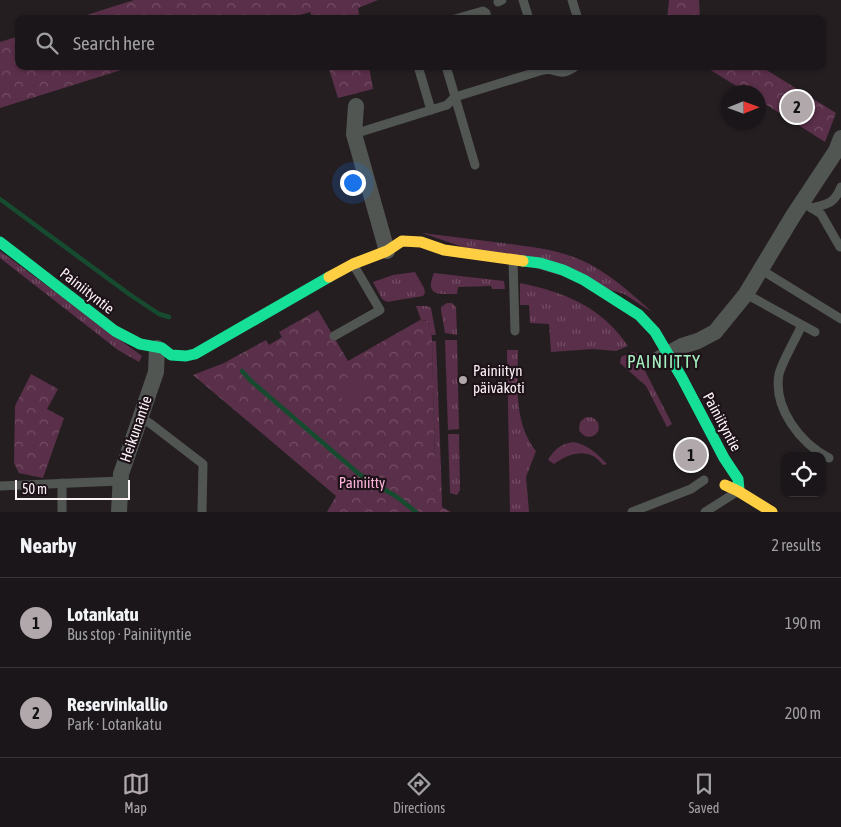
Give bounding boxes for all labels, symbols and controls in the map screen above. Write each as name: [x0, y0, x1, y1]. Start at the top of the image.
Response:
search box: [15, 15, 826, 70]
icon: search: [33, 29, 61, 57]
text: Search here: [73, 32, 155, 54]
north arrow: [721, 85, 766, 130]
pin: 2: [781, 88, 813, 126]
your location: [340, 170, 366, 196]
street label: Painiityntie: [57, 264, 118, 317]
district label: PAINIITTY: [627, 351, 701, 372]
place label: Painiityn päiväkoti: [473, 362, 525, 396]
marker: Painiityn päiväkoti: [457, 374, 469, 386]
street label: Painiityntie: [700, 390, 745, 454]
street label: Heikunantie: [116, 393, 155, 464]
pin: 1: [675, 436, 707, 474]
map controls: [781, 452, 826, 497]
button: locate: [781, 452, 826, 497]
park label: Painiitty: [339, 474, 385, 491]
scale bar: [15, 477, 130, 500]
text: 50 m: [22, 481, 47, 497]
text: Nearby: [20, 533, 76, 557]
text: 2 results: [771, 536, 821, 554]
text: Lotankatu: [67, 603, 139, 625]
text: 1: [32, 614, 40, 632]
text: 190 m: [785, 614, 821, 632]
text: Bus stop · Painiityntie: [67, 625, 191, 643]
text: Reservinkallio: [67, 693, 168, 715]
text: 2: [32, 704, 40, 722]
text: 200 m: [785, 704, 821, 722]
text: Park · Lotankatu: [67, 715, 162, 733]
tab: Map: [122, 770, 150, 816]
tab: Directions: [393, 770, 445, 816]
tab: Saved: [688, 770, 719, 816]

